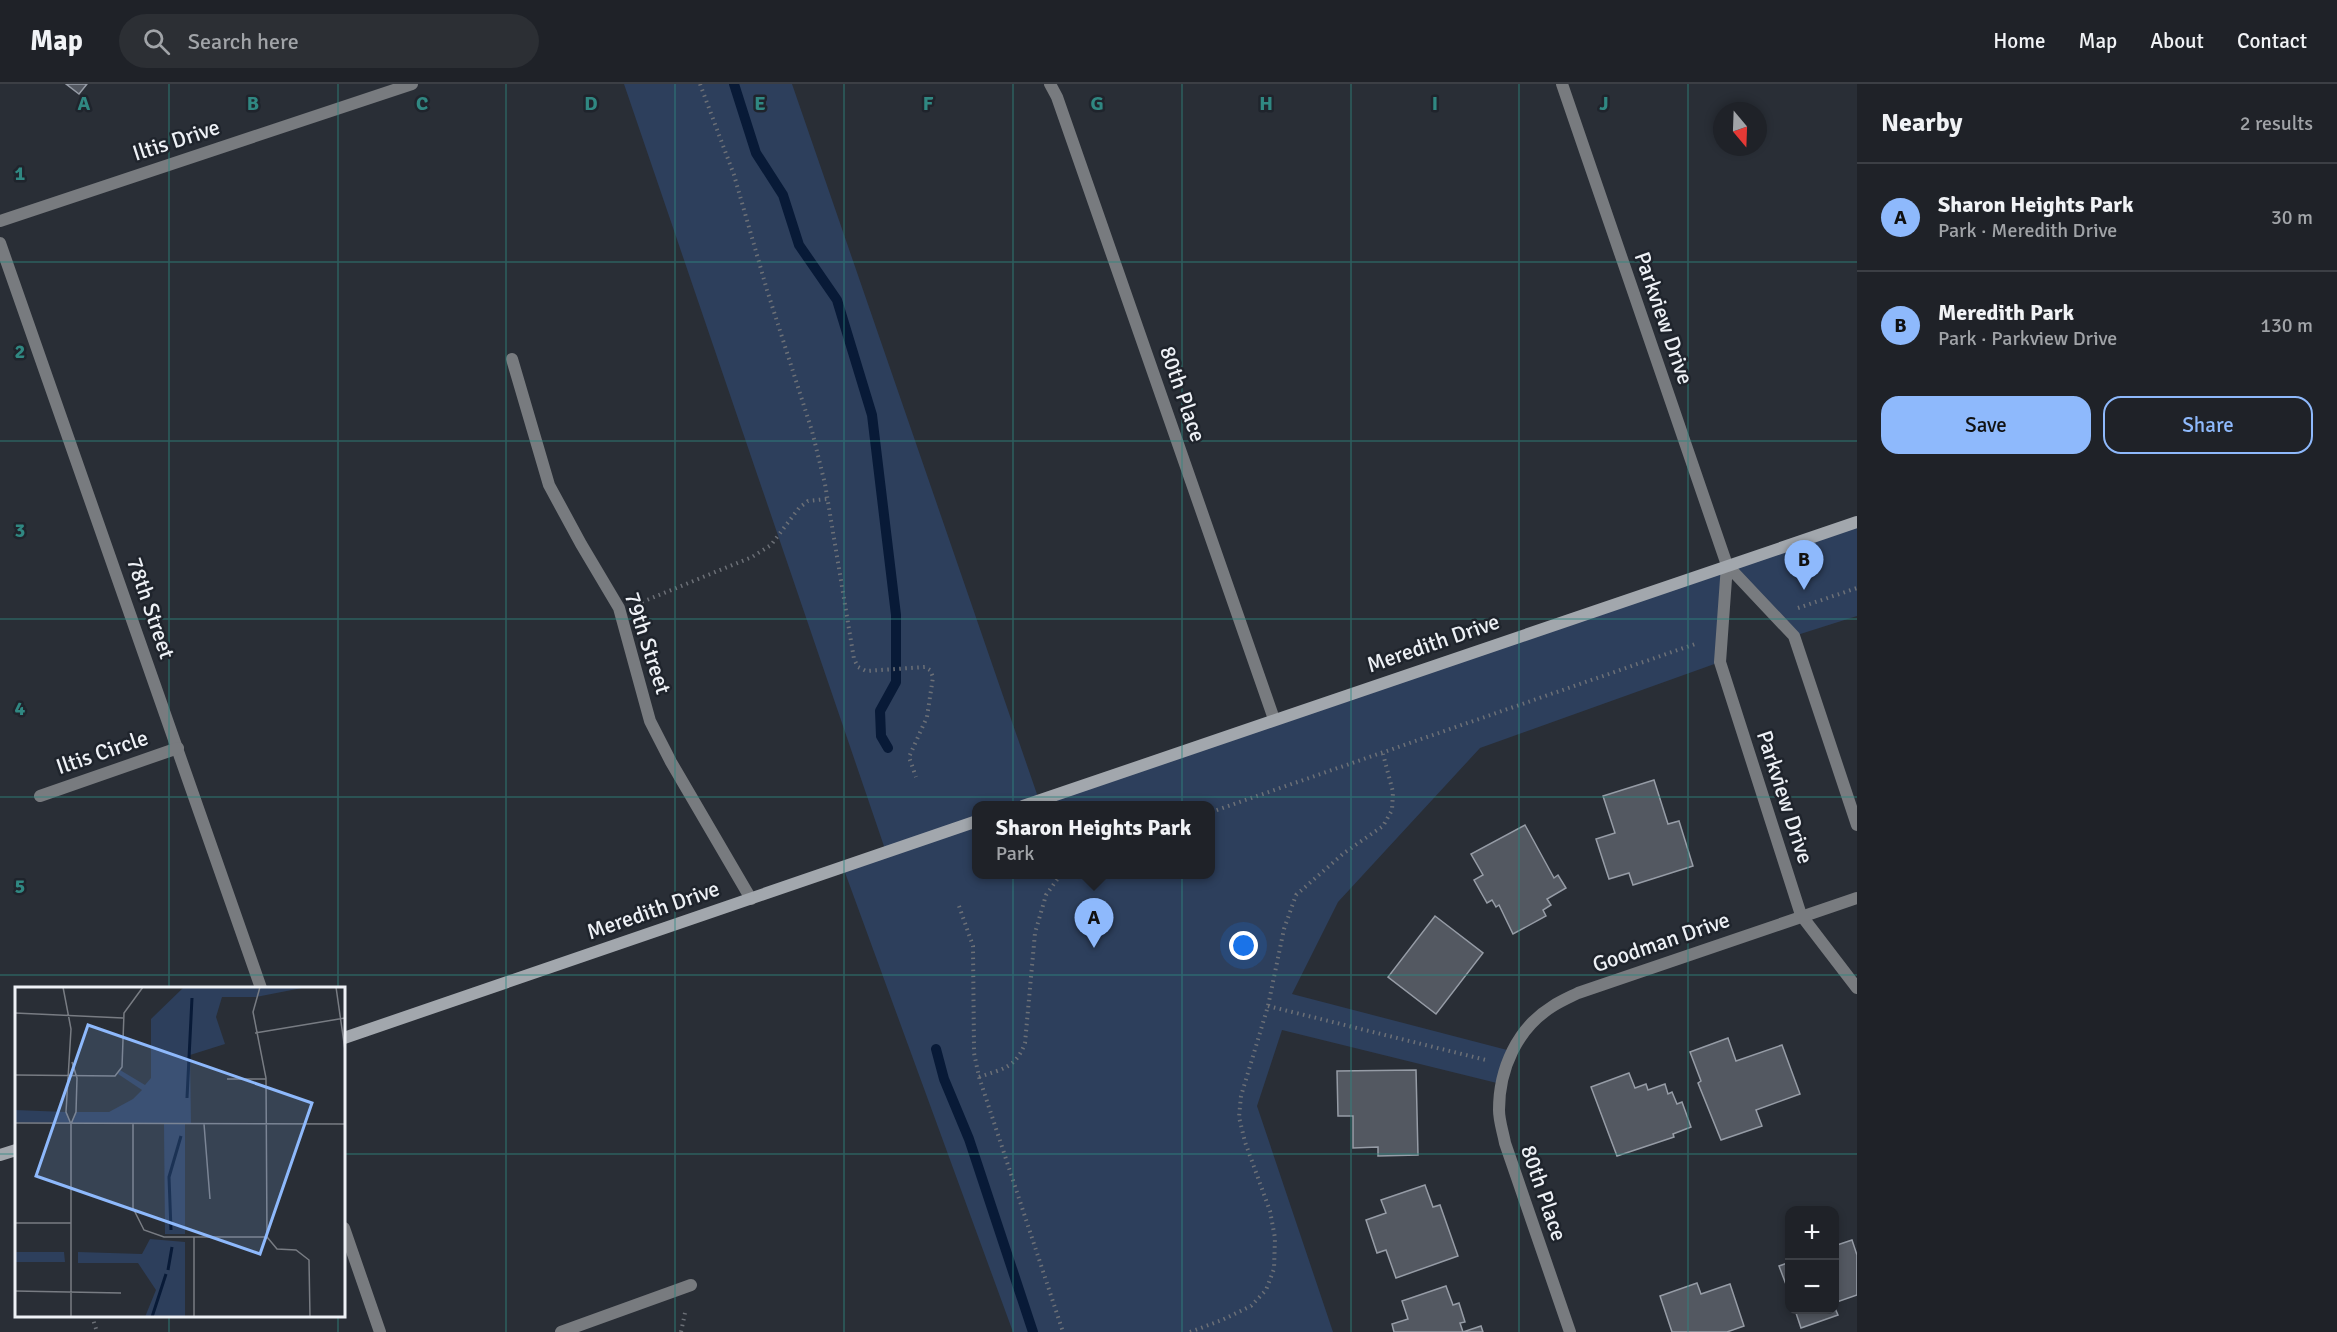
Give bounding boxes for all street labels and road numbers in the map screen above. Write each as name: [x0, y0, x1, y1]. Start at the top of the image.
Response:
street label: Iltis Drive: [129, 113, 223, 167]
street label: Parkview Drive: [1629, 248, 1699, 388]
street label: 80th Place: [1154, 343, 1212, 445]
street label: 78th Street: [121, 554, 181, 663]
street label: 79th Street: [619, 589, 677, 698]
street label: Meredith Drive: [1363, 608, 1503, 678]
street label: Iltis Circle: [53, 724, 151, 780]
street label: Parkview Drive: [1751, 727, 1819, 867]
street label: Meredith Drive: [583, 875, 723, 945]
street label: Goodman Drive: [1589, 906, 1733, 978]
street label: 80th Place: [1515, 1142, 1573, 1244]

